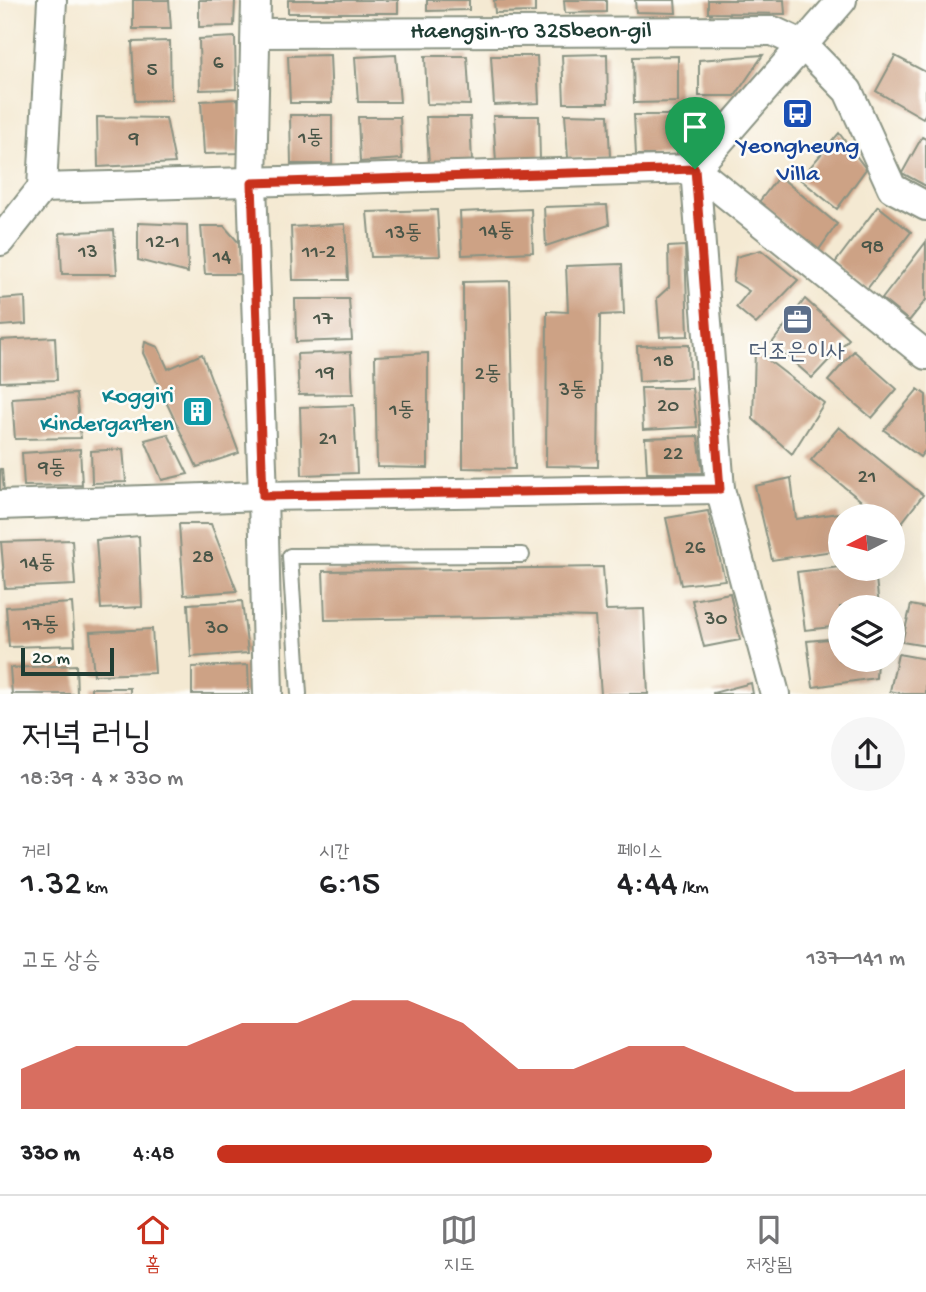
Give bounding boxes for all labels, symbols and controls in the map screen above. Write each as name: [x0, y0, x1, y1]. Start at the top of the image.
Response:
street label: Haengsin-ro 325beon-gil: [410, 17, 652, 47]
house number: 6: [213, 52, 224, 77]
house number: 5: [146, 59, 158, 84]
bus stop icon: Yeongheung Villa: [781, 96, 815, 130]
pin: [665, 97, 725, 169]
icon: arrive: [676, 108, 714, 146]
house number: 1동: [297, 127, 324, 152]
house number: 9: [128, 128, 140, 153]
place label: Yeongheung Villa: [735, 133, 859, 190]
house number: 14동: [478, 220, 515, 245]
house number: 13동: [385, 222, 422, 247]
house number: 12-1: [145, 231, 180, 256]
house number: 98: [861, 236, 884, 261]
house number: 13: [77, 241, 98, 266]
house number: 11-2: [301, 241, 336, 266]
house number: 14: [212, 246, 231, 271]
office icon: 더조은이사: [780, 302, 814, 336]
house number: 17: [312, 308, 334, 333]
place label: 더조은이사: [749, 339, 845, 368]
house number: 18: [653, 350, 674, 375]
house number: 19: [314, 362, 335, 387]
house number: 2동: [474, 363, 502, 388]
house number: 3동: [558, 379, 587, 404]
place label: Koggiri Kindergarten: [40, 383, 175, 440]
building icon: Koggiri Kindergarten: [180, 394, 214, 428]
house number: 20: [657, 395, 679, 420]
house number: 1동: [388, 399, 415, 424]
house number: 21: [319, 428, 337, 453]
house number: 22: [663, 443, 683, 468]
house number: 9동: [37, 457, 66, 482]
house number: 21: [858, 466, 876, 491]
north arrow: [828, 504, 905, 581]
map controls: [828, 504, 905, 672]
house number: 26: [685, 537, 706, 562]
house number: 28: [192, 546, 214, 571]
house number: 14동: [19, 552, 56, 577]
button: layers: [828, 595, 905, 672]
house number: 30: [704, 608, 727, 633]
house number: 17동: [22, 614, 59, 639]
house number: 30: [205, 617, 228, 642]
scale bar: [21, 645, 114, 676]
text: 20 m: [32, 648, 70, 671]
button: share: [831, 717, 905, 791]
text: 저녁 러닝: [21, 718, 152, 762]
text: 18:39 · 4 × 330 m: [21, 766, 183, 793]
text: 거리: [21, 842, 52, 865]
text: 시간: [319, 842, 350, 865]
text: 페이스: [617, 842, 663, 865]
text: 1.32: [21, 865, 81, 906]
text: 6:15: [319, 865, 380, 906]
text: 4:44: [617, 865, 678, 906]
text: km: [81, 877, 108, 900]
text: /km: [678, 877, 709, 900]
text: 137–141 m: [806, 946, 905, 973]
text: 고도 상승: [21, 949, 100, 976]
text: 330 m: [21, 1141, 80, 1168]
text: 4:48: [133, 1141, 175, 1168]
tab: 홈: [134, 1211, 172, 1278]
tab: 지도: [440, 1211, 478, 1278]
tab: 저장됨: [746, 1211, 792, 1278]

